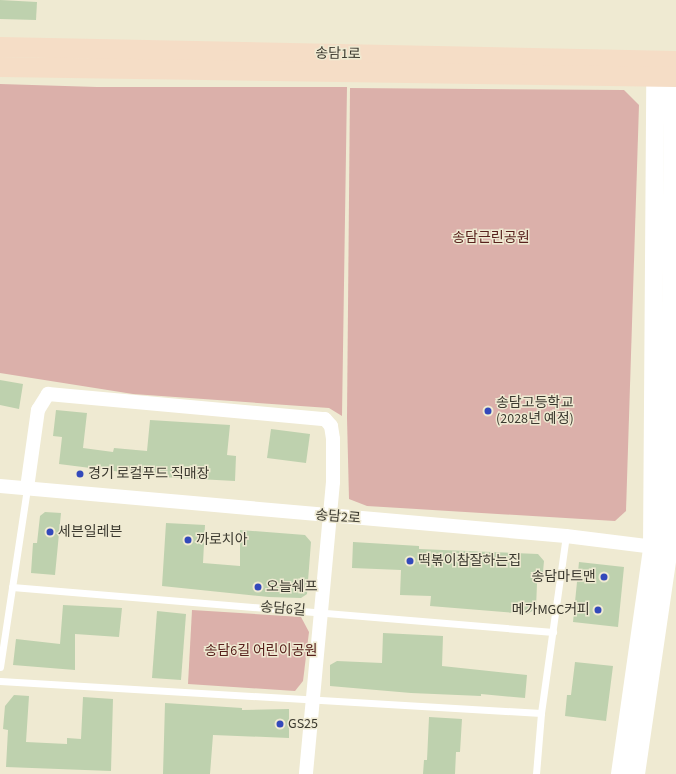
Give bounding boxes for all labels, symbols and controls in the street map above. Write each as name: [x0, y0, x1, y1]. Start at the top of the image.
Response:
street label: 송담1로: [315, 45, 361, 63]
park label: 송담근린공원: [452, 230, 530, 246]
place label: 송담고등학교 (2028년 예정): [496, 395, 574, 428]
marker: 송담고등학교 (2028년 예정): [483, 406, 493, 416]
place label: 경기 로컬푸드 직매장: [88, 466, 210, 482]
marker: 경기 로컬푸드 직매장: [75, 469, 85, 479]
street label: 송담2로: [315, 507, 361, 527]
place label: 세븐일레븐: [58, 524, 122, 540]
marker: 세븐일레븐: [45, 527, 55, 537]
place label: 까로치아: [196, 532, 248, 548]
marker: 까로치아: [183, 535, 193, 545]
place label: 떡볶이참잘하는집: [418, 553, 521, 569]
marker: 떡볶이참잘하는집: [405, 556, 415, 566]
place label: 송담마트맨: [532, 569, 596, 585]
marker: 송담마트맨: [599, 572, 609, 582]
place label: 오늘쉐프: [266, 579, 318, 595]
marker: 오늘쉐프: [253, 582, 263, 592]
street label: 송담6길: [260, 599, 306, 619]
place label: 메가MGC커피: [512, 602, 590, 618]
marker: 메가MGC커피: [593, 605, 603, 615]
park label: 송담6길 어린이공원: [205, 643, 317, 659]
place label: GS25: [288, 716, 318, 732]
marker: GS25: [275, 719, 285, 729]

